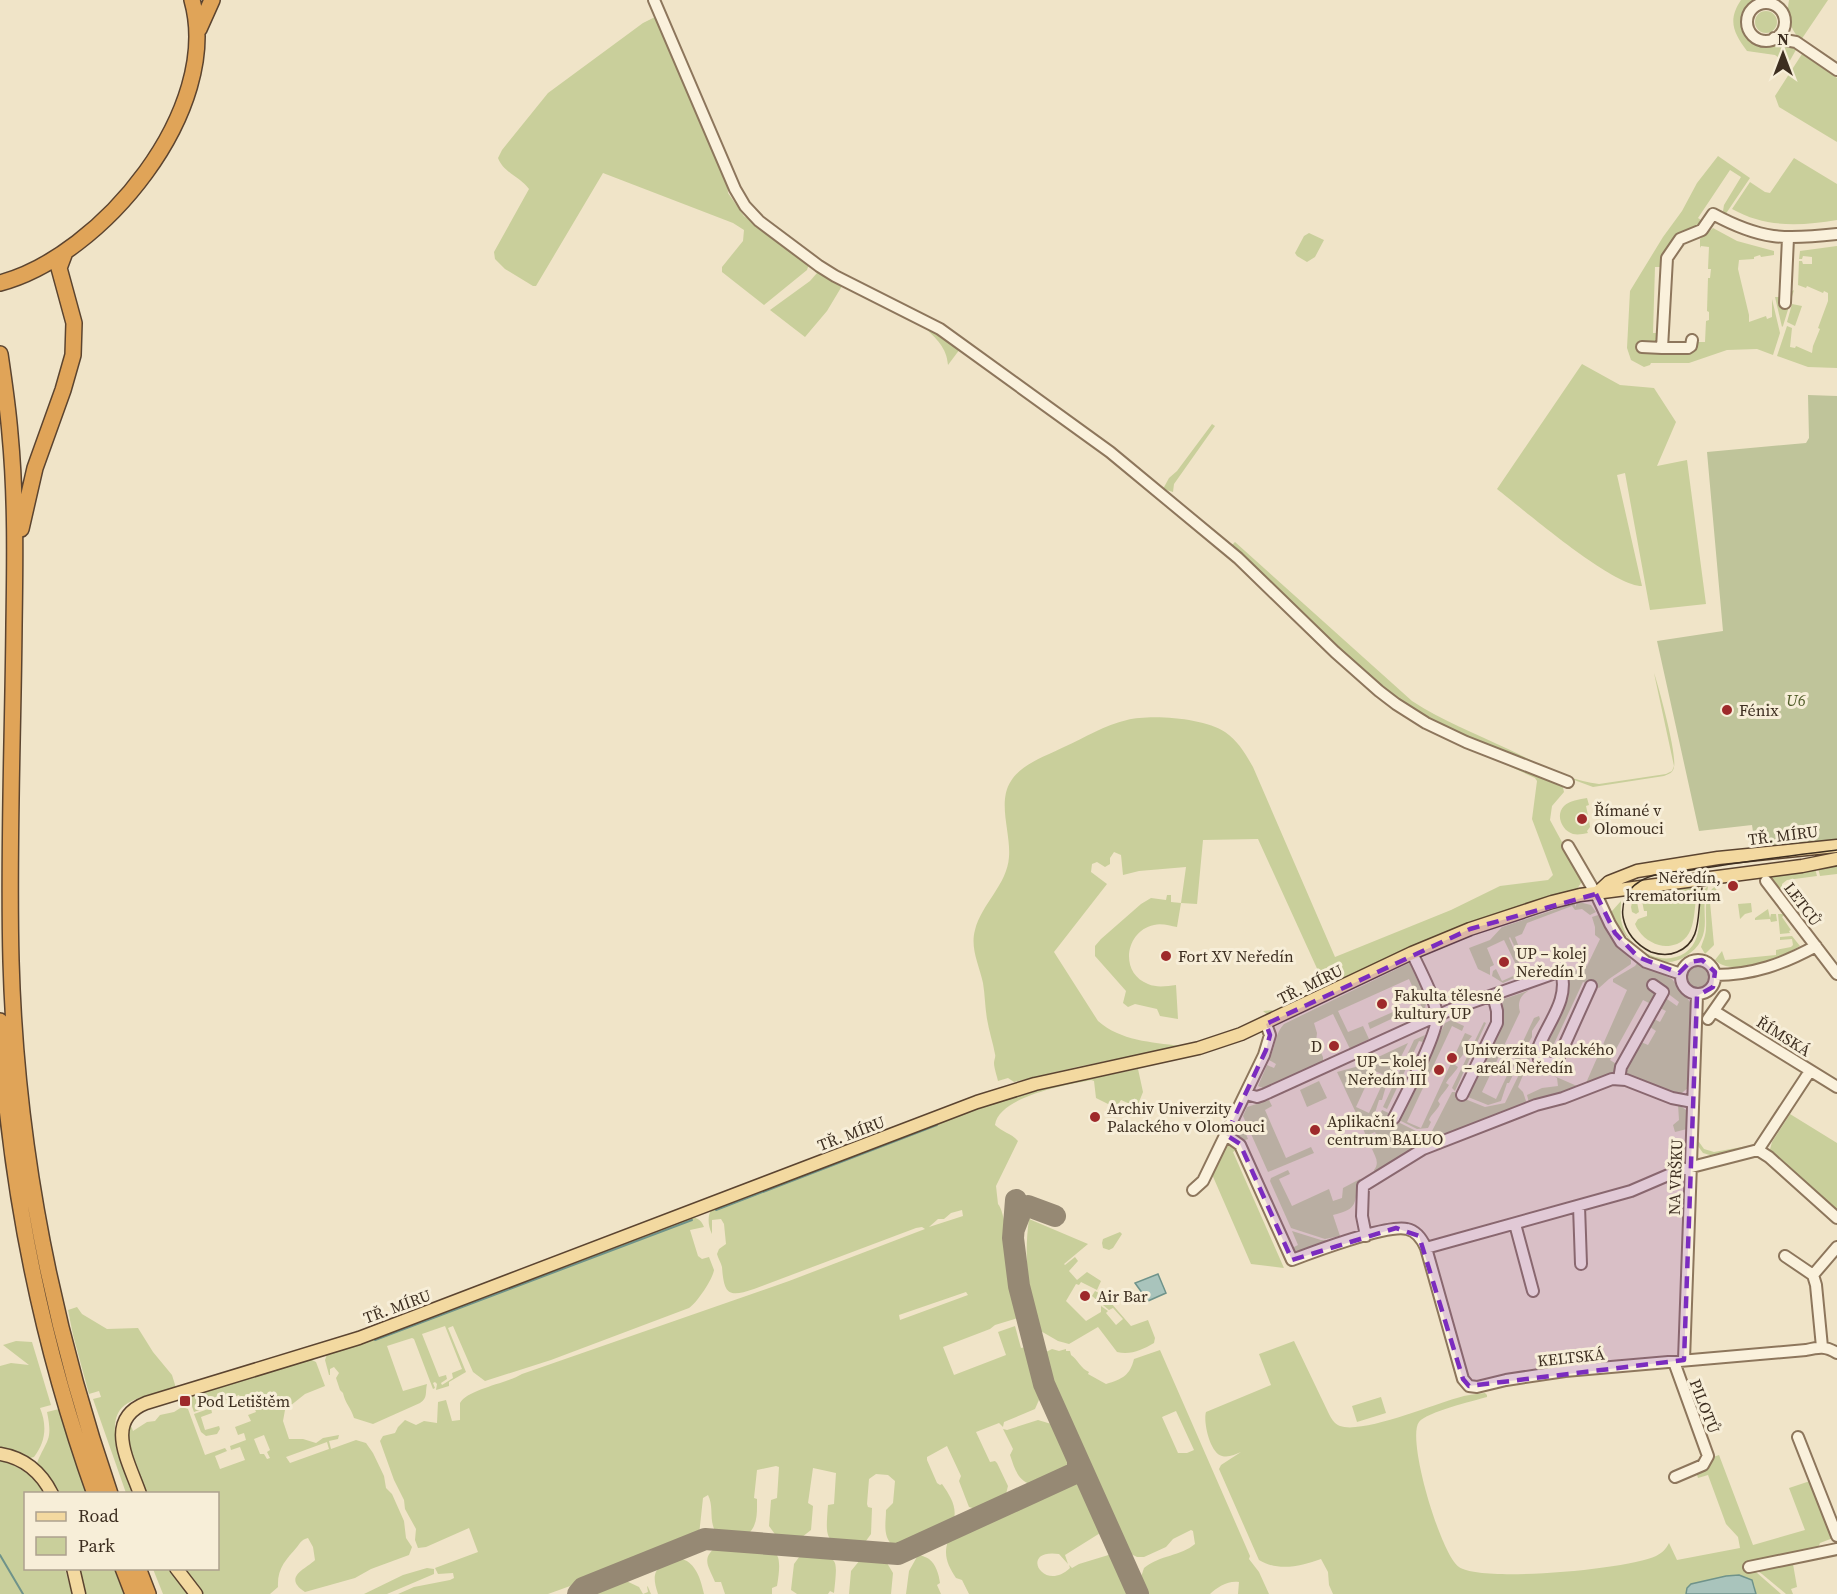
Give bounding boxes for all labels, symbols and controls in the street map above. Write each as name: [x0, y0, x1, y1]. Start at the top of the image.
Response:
north arrow: [1753, 24, 1813, 84]
text: N: [1777, 28, 1789, 50]
park label: U6: [1786, 689, 1807, 711]
place label: Fénix: [1739, 699, 1779, 721]
marker: Fénix: [1720, 703, 1734, 717]
place label: Římané v Olomouci: [1594, 799, 1664, 839]
marker: Římané v Olomouci: [1575, 812, 1589, 826]
street label: TŘ. MÍRU: [1747, 820, 1820, 850]
place label: Neředín, krematorium: [1626, 866, 1721, 906]
street label: LETCŮ: [1779, 877, 1827, 931]
marker: Neředín, krematorium: [1726, 879, 1740, 893]
place label: UP – kolej Neředín I: [1516, 942, 1587, 982]
place label: Fort XV Neředín: [1178, 945, 1294, 967]
marker: Fort XV Neředín: [1159, 949, 1173, 963]
marker: UP – kolej Neředín I: [1497, 955, 1511, 969]
street label: TŘ. MÍRU: [1273, 958, 1347, 1009]
place label: Fakulta tělesné kultury UP: [1394, 984, 1502, 1024]
marker: Fakulta tělesné kultury UP: [1375, 997, 1389, 1011]
street label: ŘÍMSKÁ: [1753, 1011, 1816, 1061]
place label: D: [1311, 1035, 1322, 1057]
place label: Univerzita Palackého – areál Neředín: [1464, 1038, 1614, 1078]
marker: D: [1327, 1039, 1341, 1053]
place label: UP – kolej Neředín III: [1347, 1050, 1427, 1090]
marker: Univerzita Palackého – areál Neředín: [1445, 1051, 1459, 1065]
marker: UP – kolej Neředín III: [1432, 1063, 1446, 1077]
place label: Archiv Univerzity Palackého v Olomouci: [1107, 1097, 1265, 1137]
street label: TŘ. MÍRU: [814, 1110, 888, 1156]
marker: Archiv Univerzity Palackého v Olomouci: [1088, 1110, 1102, 1124]
place label: Aplikační centrum BALUO: [1327, 1110, 1443, 1150]
marker: Aplikační centrum BALUO: [1308, 1123, 1322, 1137]
street label: NA VRŠKU: [1663, 1138, 1687, 1216]
street label: TŘ. MÍRU: [360, 1283, 434, 1328]
place label: Air Bar: [1097, 1285, 1148, 1307]
marker: Air Bar: [1078, 1289, 1092, 1303]
street label: KELTSKÁ: [1536, 1342, 1606, 1371]
street label: PILOTŮ: [1685, 1376, 1726, 1437]
place label: Pod Letištěm: [197, 1390, 290, 1412]
marker: Pod Letištěm: [178, 1394, 192, 1408]
legend: [24, 1492, 219, 1570]
text: Road: [78, 1503, 119, 1528]
text: Park: [78, 1533, 115, 1558]

